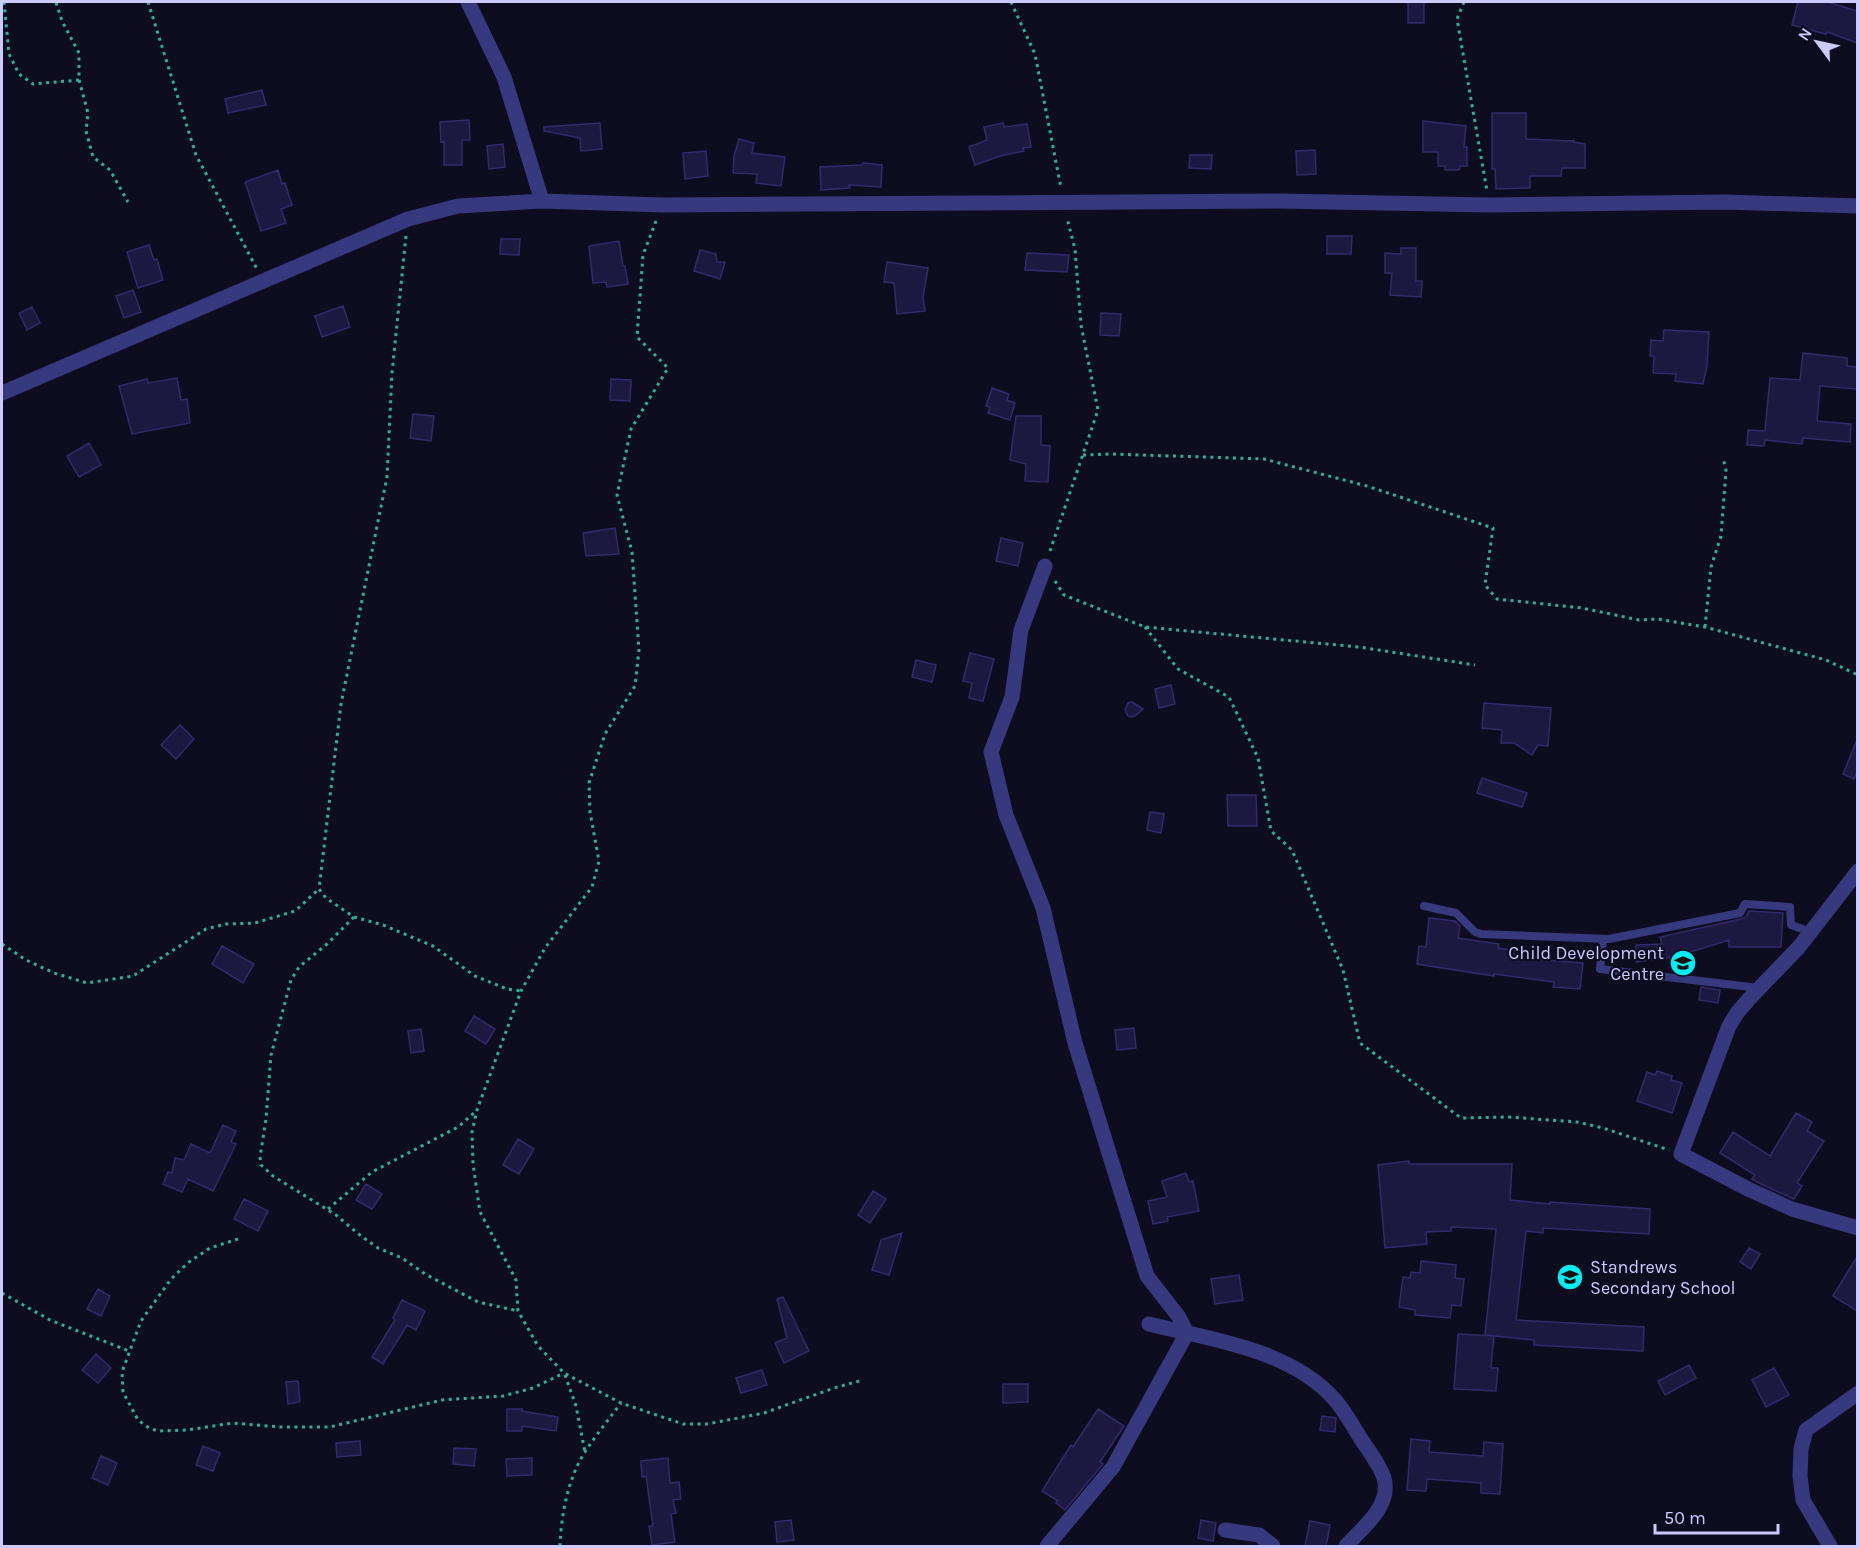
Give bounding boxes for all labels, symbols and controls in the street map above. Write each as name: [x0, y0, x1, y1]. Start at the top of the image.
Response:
north arrow: [1787, 12, 1847, 72]
text: N: [1794, 24, 1816, 44]
place label: Child Development Centre: [1508, 942, 1664, 985]
school or university icon: Child Development Centre: [1668, 948, 1698, 978]
place label: Standrews Secondary School: [1590, 1256, 1736, 1299]
school or university icon: Standrews Secondary School: [1555, 1262, 1585, 1292]
scale bar: [1655, 1497, 1778, 1535]
text: 50 m: [1664, 1507, 1706, 1529]

